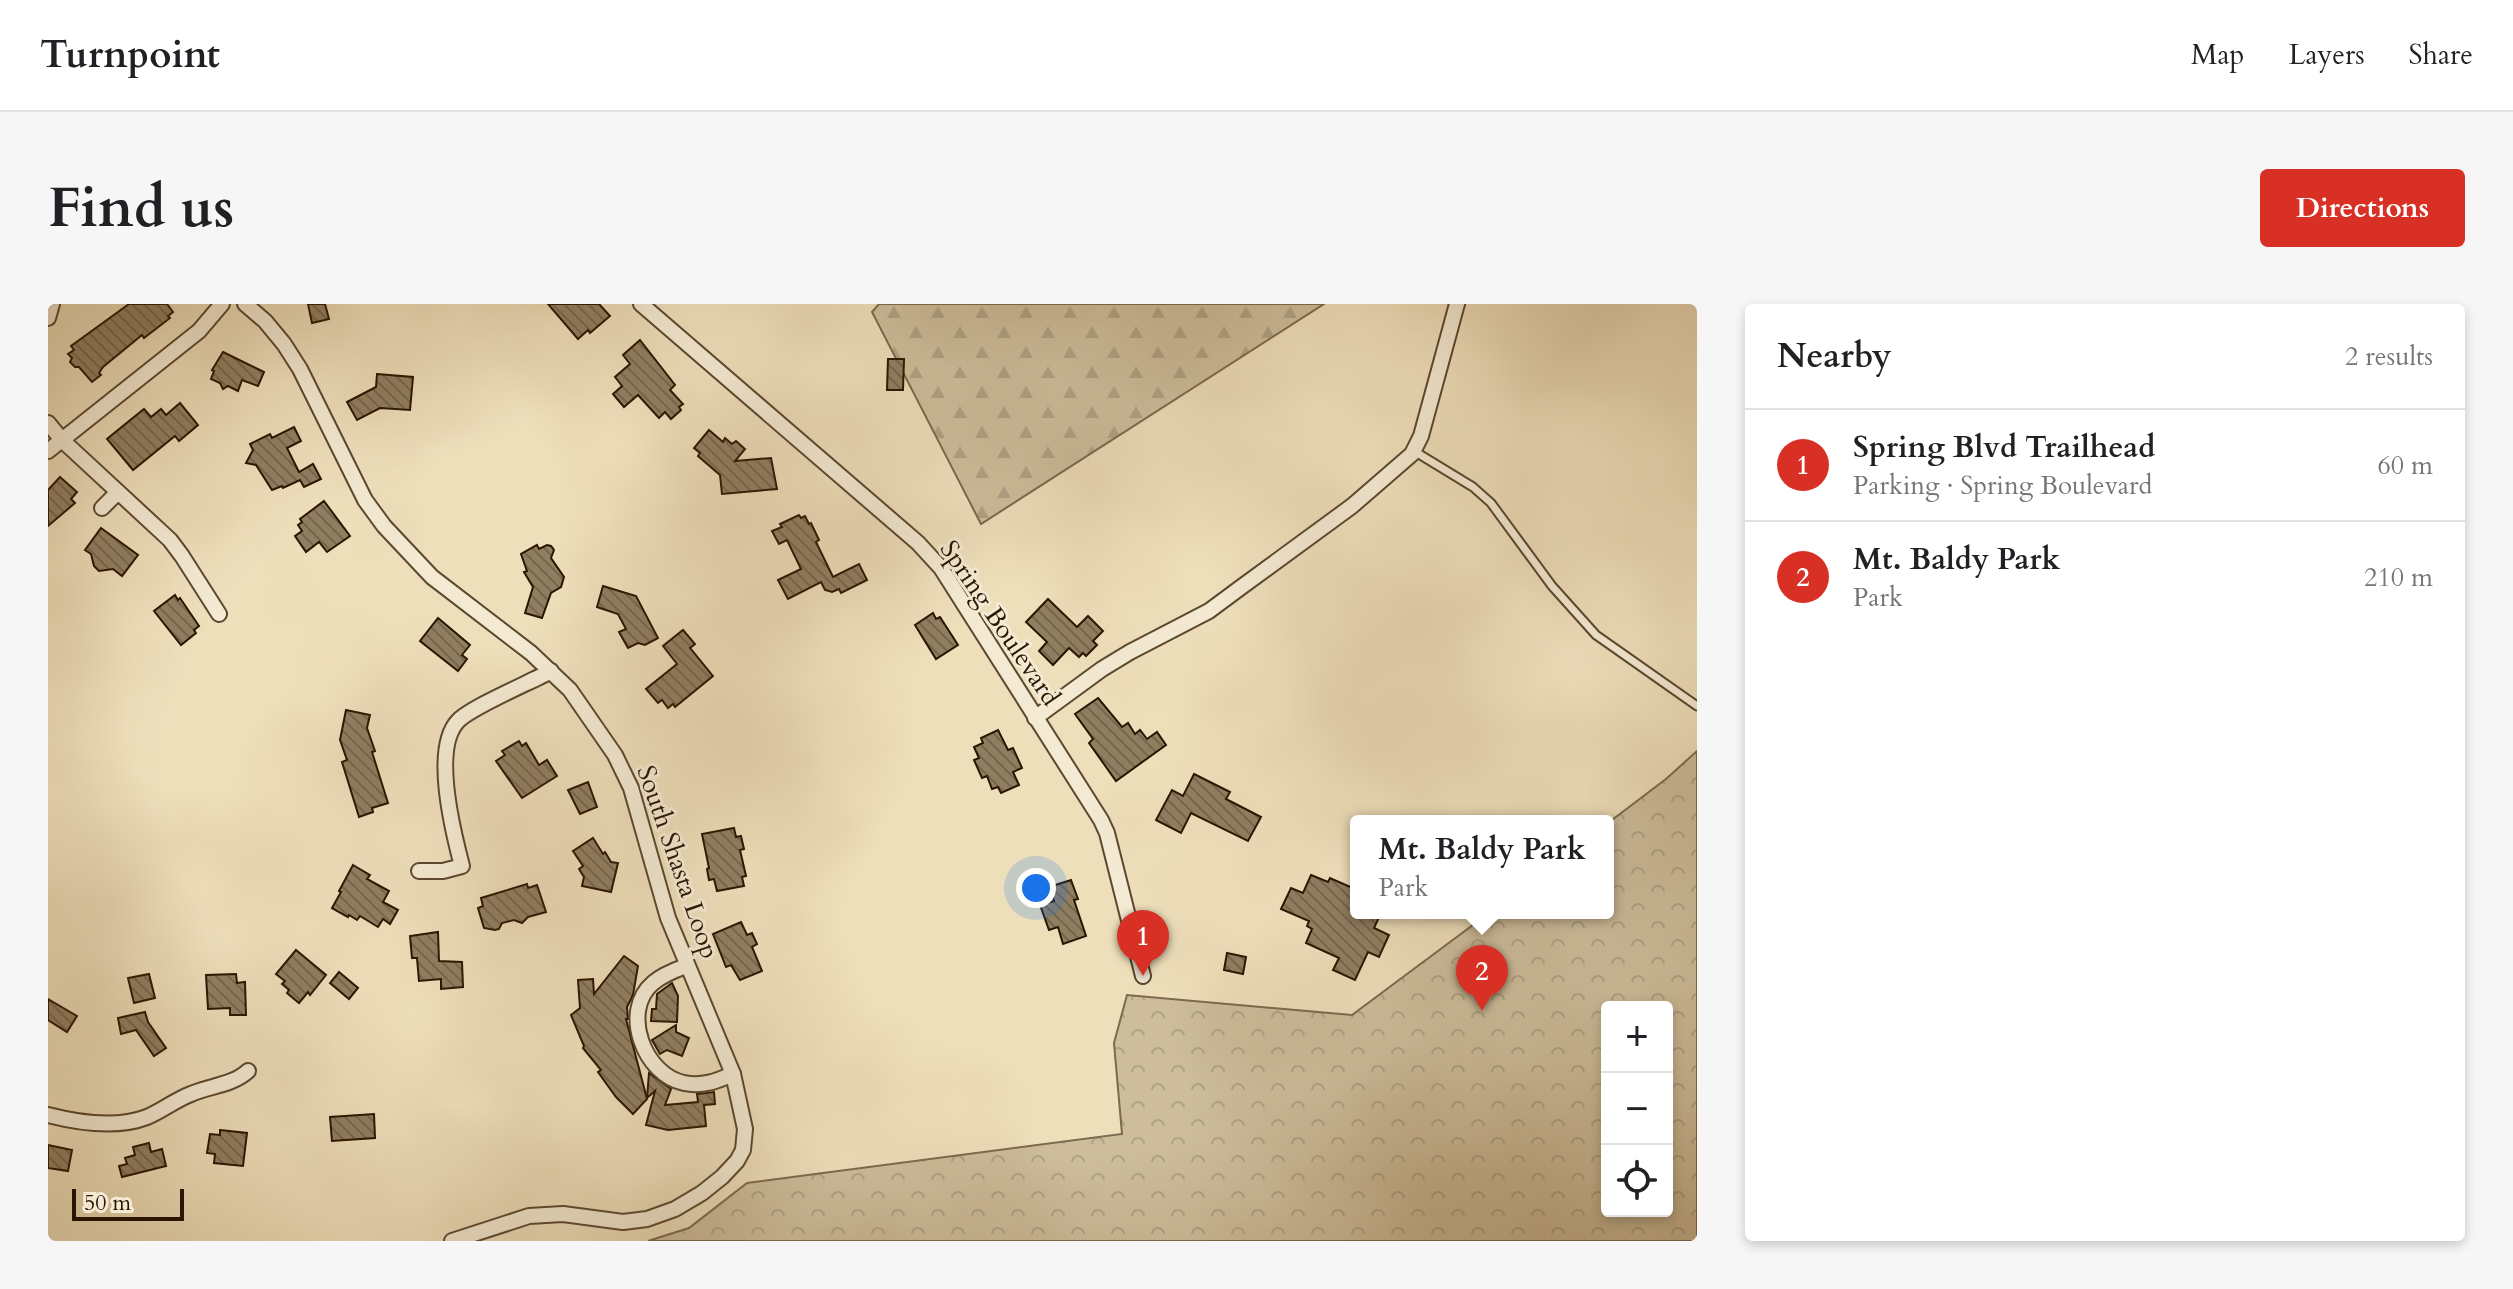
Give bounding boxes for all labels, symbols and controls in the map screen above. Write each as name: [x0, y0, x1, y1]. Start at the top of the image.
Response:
text: Turnpoint: [40, 29, 220, 81]
text: Map: [2191, 36, 2244, 74]
text: Layers: [2288, 36, 2365, 74]
text: Share: [2409, 36, 2473, 74]
button: Directions: [2260, 169, 2465, 247]
text: Find us: [48, 171, 234, 246]
text: Nearby: [1777, 333, 1892, 379]
text: 2 results: [2345, 339, 2433, 374]
text: Spring Blvd Trailhead: [1853, 427, 2155, 468]
text: 1: [1796, 448, 1810, 483]
text: 60 m: [2377, 448, 2433, 483]
text: Parking · Spring Boulevard: [1853, 468, 2152, 503]
street label: Spring Boulevard: [932, 534, 1068, 713]
text: Mt. Baldy Park: [1853, 539, 2060, 580]
text: 2: [1796, 560, 1810, 595]
text: 210 m: [2364, 560, 2433, 595]
text: Park: [1853, 580, 1903, 615]
street label: South Shasta Loop: [629, 761, 727, 963]
popup: [1350, 815, 1614, 919]
text: Mt. Baldy Park: [1378, 829, 1586, 870]
your location: [1016, 868, 1056, 908]
text: Park: [1378, 870, 1428, 905]
pin: 1: [1117, 910, 1169, 976]
pin: 2: [1456, 945, 1508, 1011]
map controls: [1601, 1001, 1673, 1217]
button: +: [1601, 1001, 1673, 1073]
button: −: [1601, 1073, 1673, 1145]
button: locate: [1601, 1145, 1673, 1217]
scale bar: [72, 1185, 184, 1221]
text: 50 m: [84, 1188, 131, 1218]

